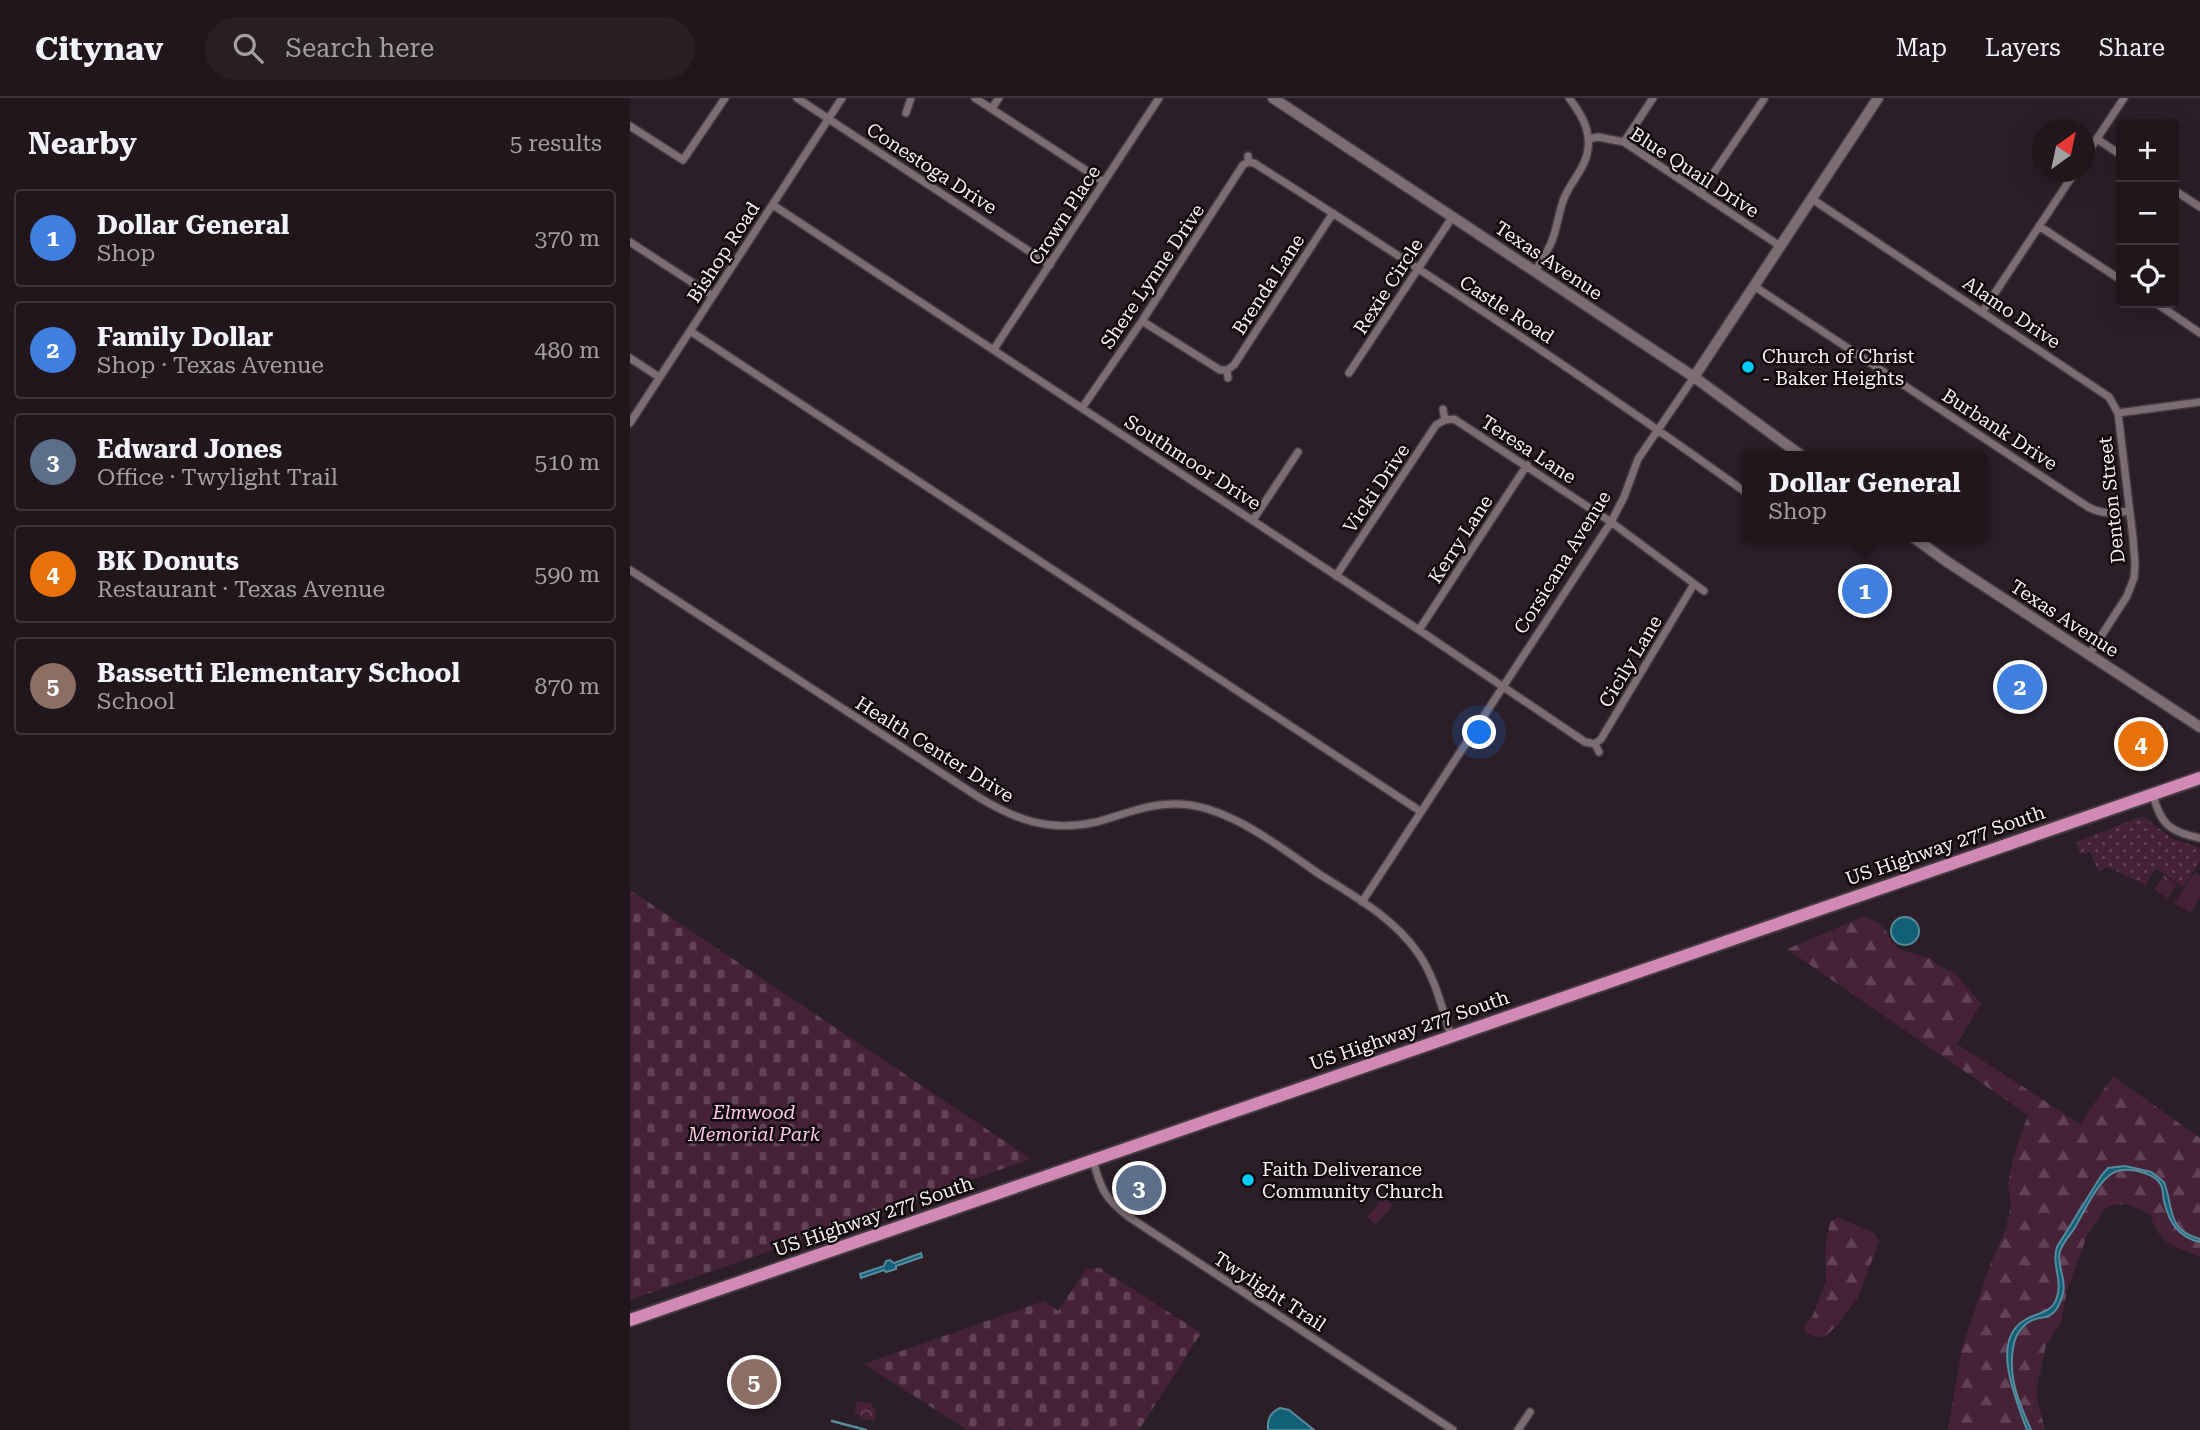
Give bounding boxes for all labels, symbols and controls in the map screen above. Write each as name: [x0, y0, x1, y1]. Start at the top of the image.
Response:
search box: [205, 17, 695, 80]
text: Citynav: [35, 29, 163, 68]
icon: search: [229, 29, 267, 67]
text: Search here: [285, 33, 434, 63]
text: Map: [1896, 34, 1947, 62]
text: Layers: [1985, 34, 2061, 62]
text: Share: [2099, 34, 2165, 62]
street label: Conestoga Drive: [862, 118, 1001, 219]
north arrow: [2032, 119, 2095, 182]
map controls: [2116, 119, 2179, 308]
button: +: [2116, 119, 2179, 182]
street label: Blue Quail Drive: [1626, 122, 1764, 223]
text: Nearby: [28, 126, 137, 161]
text: 5 results: [510, 130, 602, 157]
street label: Crown Place: [1024, 161, 1105, 270]
button: −: [2116, 182, 2179, 245]
street label: Bishop Road: [682, 197, 765, 307]
street label: Shere Lynne Drive: [1095, 200, 1209, 353]
text: Dollar General: [97, 210, 289, 240]
street label: Texas Avenue: [1491, 216, 1607, 305]
text: 1: [47, 225, 59, 252]
text: 370 m: [535, 225, 600, 252]
street label: Brenda Lane: [1227, 230, 1309, 339]
street label: Rexie Circle: [1349, 234, 1428, 339]
text: Shop: [97, 240, 155, 267]
button: locate: [2116, 245, 2179, 308]
street label: Castle Road: [1455, 270, 1558, 348]
street label: Alamo Drive: [1958, 271, 2065, 354]
text: Family Dollar: [97, 322, 273, 352]
text: 2: [47, 337, 59, 364]
text: 480 m: [535, 337, 600, 364]
place label: Church of Christ - Baker Heights: [1762, 345, 1914, 390]
text: Shop · Texas Avenue: [97, 352, 324, 379]
marker: Church of Christ - Baker Heights: [1740, 359, 1756, 375]
street label: Burbank Drive: [1938, 384, 2062, 475]
street label: Southmoor Drive: [1120, 410, 1265, 515]
street label: Teresa Lane: [1477, 410, 1581, 489]
text: Edward Jones: [97, 434, 282, 464]
street label: Denton Street: [2093, 435, 2130, 565]
street label: Vicki Drive: [1338, 439, 1415, 537]
text: 3: [47, 449, 59, 476]
text: 510 m: [535, 449, 600, 476]
popup: [1742, 451, 1987, 542]
text: Office · Twylight Trail: [97, 464, 338, 491]
text: Dollar General: [1768, 468, 1961, 498]
street label: Corsicana Avenue: [1509, 486, 1616, 638]
street label: Kerry Lane: [1423, 491, 1498, 588]
text: Shop: [1768, 498, 1827, 525]
text: BK Donuts: [97, 546, 239, 576]
text: 4: [47, 561, 59, 588]
text: 590 m: [535, 561, 600, 588]
pin: 1: [1842, 565, 1888, 617]
street label: Texas Avenue: [2006, 575, 2123, 662]
text: Restaurant · Texas Avenue: [97, 576, 385, 603]
street label: Cicily Lane: [1594, 611, 1667, 711]
text: Bassetti Elementary School: [97, 658, 460, 688]
pin: 2: [1997, 661, 2043, 713]
text: 5: [47, 673, 59, 700]
text: 870 m: [535, 673, 600, 700]
text: School: [97, 688, 175, 715]
street label: Health Center Drive: [851, 691, 1018, 807]
your location: [1462, 715, 1496, 749]
pin: 4: [2118, 718, 2164, 770]
street label: US Highway 277 South: [1842, 800, 2048, 890]
street label: US Highway 277 South: [1306, 985, 1512, 1075]
park label: Elmwood Memorial Park: [687, 1101, 821, 1146]
place label: Faith Deliverance Community Church: [1262, 1158, 1443, 1203]
pin: 3: [1116, 1162, 1162, 1214]
street label: US Highway 277 South: [770, 1171, 976, 1261]
marker: Faith Deliverance Community Church: [1240, 1172, 1256, 1188]
street label: Twylight Trail: [1209, 1247, 1330, 1336]
pin: 5: [731, 1356, 777, 1408]

